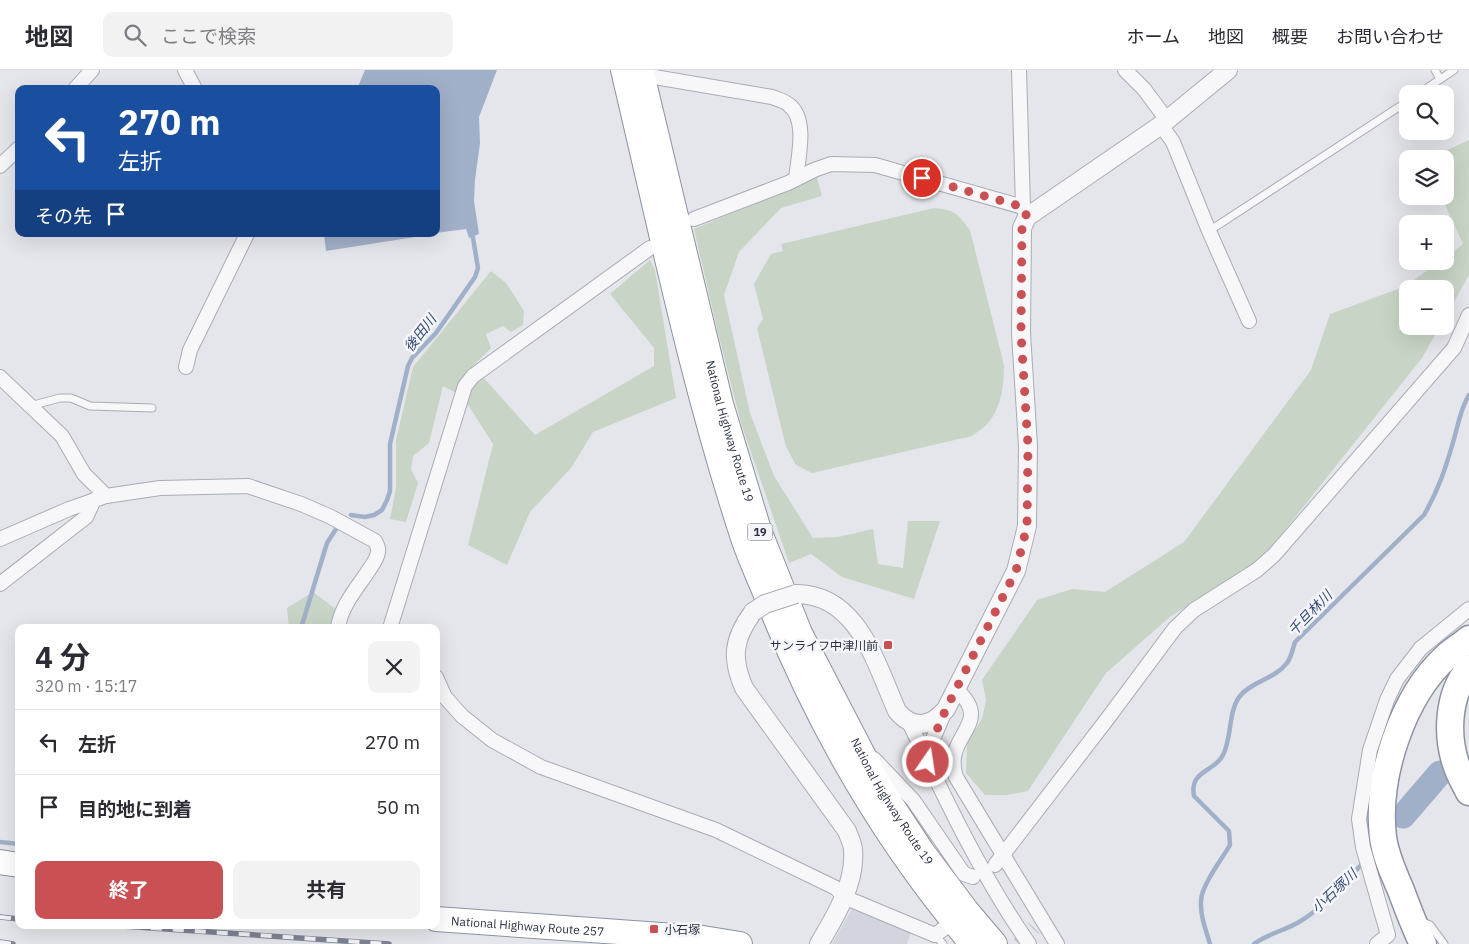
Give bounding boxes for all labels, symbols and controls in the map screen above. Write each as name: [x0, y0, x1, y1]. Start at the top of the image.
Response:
search box: [103, 12, 453, 57]
text: 地図: [25, 20, 73, 52]
icon: search: [121, 21, 149, 49]
text: ここで検索: [161, 24, 256, 48]
text: ホーム: [1127, 25, 1180, 48]
text: 地図: [1208, 25, 1244, 48]
text: 概要: [1272, 25, 1308, 48]
text: お問い合わせ: [1336, 25, 1444, 48]
map controls: [1399, 85, 1454, 335]
button: search: [1399, 85, 1454, 140]
text: 270 m: [118, 99, 221, 145]
icon: left: [35, 105, 100, 170]
text: 左折: [118, 146, 162, 175]
button: layers: [1399, 150, 1454, 205]
pin: [901, 157, 943, 199]
icon: arrive: [908, 164, 936, 192]
icon: arrive: [102, 200, 130, 228]
text: その先: [35, 204, 92, 228]
button: +: [1399, 215, 1454, 270]
button: −: [1399, 280, 1454, 335]
water label: 後田川: [400, 309, 441, 355]
street label: National Highway Route 19: [703, 359, 758, 504]
road number: 19: [748, 524, 772, 541]
water label: 千旦林川: [1284, 585, 1337, 639]
text: 4 分: [35, 637, 90, 676]
place label: サンライフ中津川前: [770, 638, 878, 653]
marker: サンライフ中津川前: [882, 639, 894, 651]
button: close: [368, 641, 420, 693]
text: 320 m · 15:17: [35, 676, 137, 696]
icon: left: [35, 728, 63, 756]
text: 270 m: [365, 730, 420, 754]
text: 左折: [78, 732, 116, 756]
street label: National Highway Route 19: [848, 735, 937, 868]
position arrow: [901, 735, 953, 787]
icon: arrive: [35, 793, 63, 821]
text: 50 m: [376, 795, 420, 819]
text: 目的地に到着: [78, 797, 192, 821]
button: 終了: [35, 861, 223, 919]
button: 共有: [233, 861, 420, 919]
water label: 小石塚川: [1307, 864, 1362, 917]
street label: National Highway Route 257: [451, 913, 605, 938]
place label: 小石塚: [664, 922, 700, 937]
marker: 小石塚: [648, 923, 660, 935]

